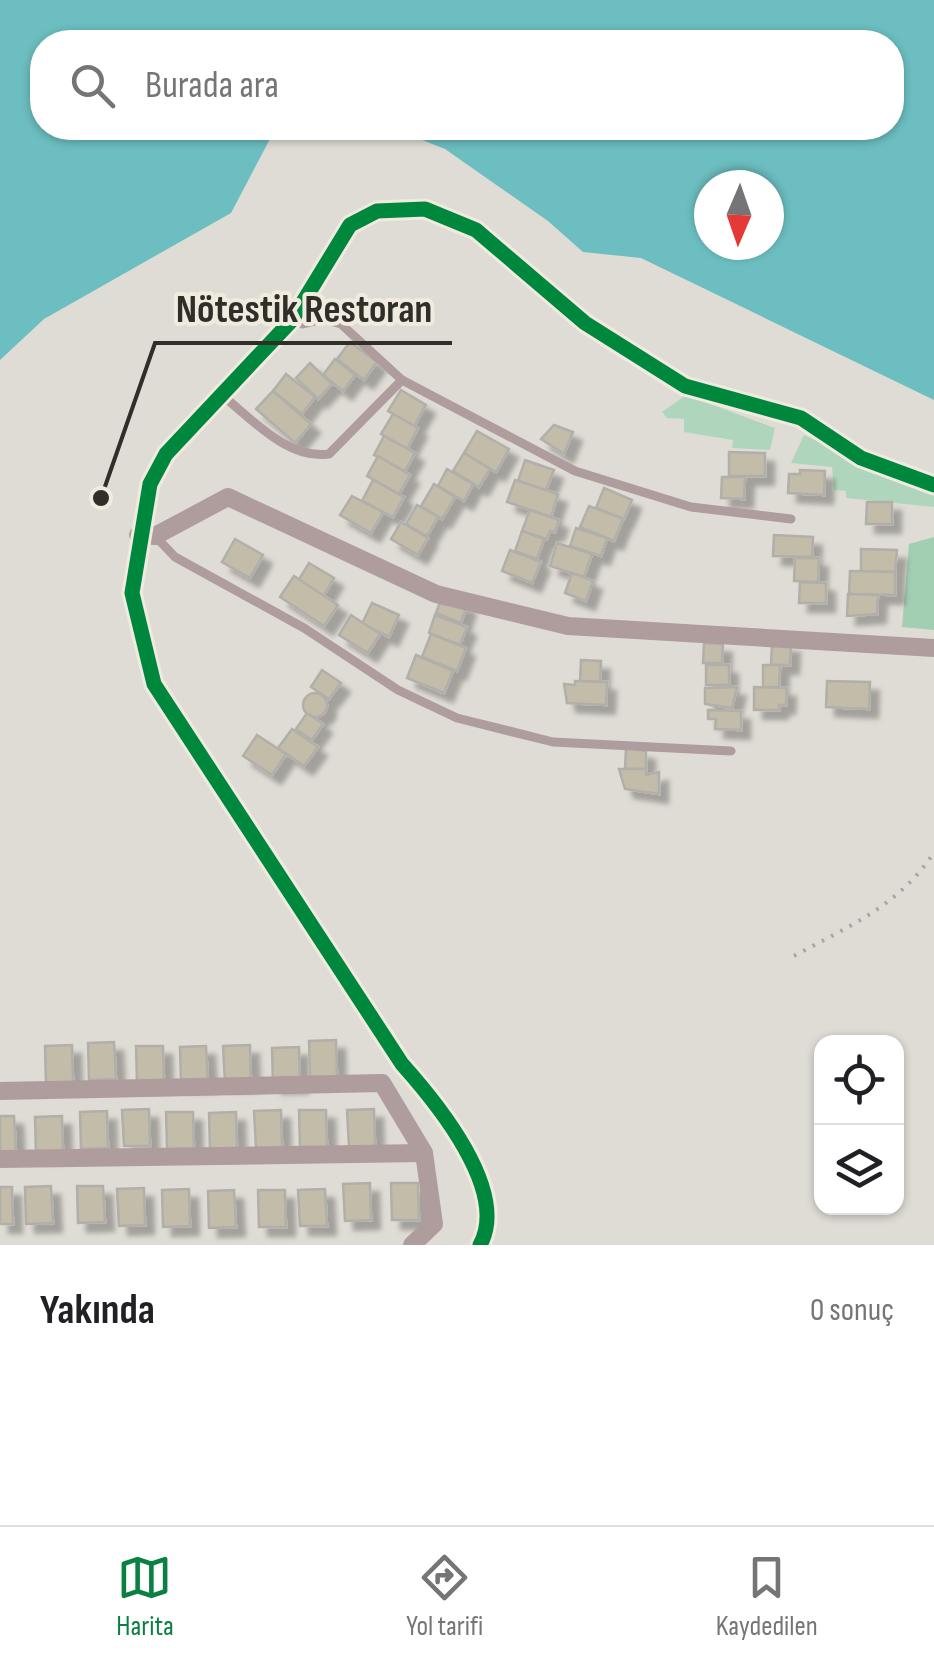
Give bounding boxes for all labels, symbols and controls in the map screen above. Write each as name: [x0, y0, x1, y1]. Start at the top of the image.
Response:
search box: [30, 30, 904, 140]
icon: search: [65, 58, 120, 113]
text: Burada ara: [145, 63, 279, 108]
north arrow: [694, 170, 784, 260]
callout: Nötestik Restoran: [155, 273, 452, 343]
text: Nötestik Restoran: [176, 286, 432, 334]
map controls: [814, 1035, 904, 1215]
button: locate: [814, 1035, 904, 1125]
button: layers: [814, 1125, 904, 1215]
text: Yakında: [40, 1285, 155, 1336]
text: 0 sonuç: [810, 1291, 894, 1330]
tab: Harita: [116, 1550, 174, 1643]
tab: Yol tarifi: [406, 1550, 483, 1643]
tab: Kaydedilen: [716, 1550, 818, 1643]

